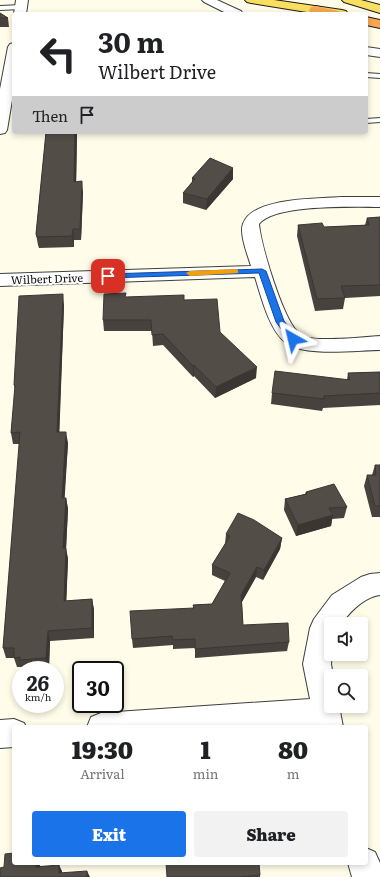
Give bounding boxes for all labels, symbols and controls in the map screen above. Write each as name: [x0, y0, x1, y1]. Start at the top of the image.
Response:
text: 30 m: [98, 20, 164, 62]
icon: left: [32, 28, 84, 80]
text: Wilbert Drive: [98, 58, 216, 85]
text: Then: [32, 104, 68, 127]
icon: arrive: [76, 104, 98, 126]
pin: [91, 259, 125, 293]
icon: arrive: [97, 265, 119, 287]
street label: Wilbert Drive: [11, 269, 84, 287]
position arrow: [272, 318, 314, 360]
map controls: [324, 617, 368, 713]
button: sound: [324, 617, 368, 661]
speed limit sign: 30: [72, 661, 124, 713]
text: 26: [27, 667, 49, 697]
button: search: [324, 669, 368, 713]
text: km/h: [25, 689, 51, 704]
text: 19:30: [72, 731, 133, 766]
text: 1: [201, 731, 211, 766]
text: 80: [278, 731, 308, 766]
text: Arrival: [80, 764, 125, 783]
text: min: [193, 764, 218, 783]
text: m: [287, 764, 299, 783]
button: Exit: [32, 811, 186, 857]
button: Share: [194, 811, 348, 857]

